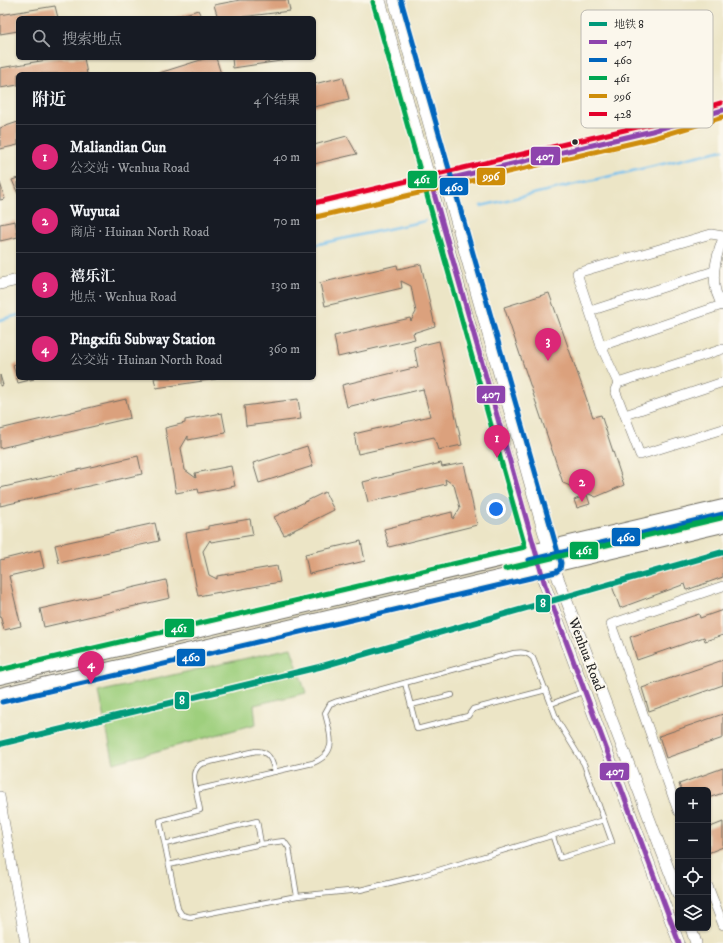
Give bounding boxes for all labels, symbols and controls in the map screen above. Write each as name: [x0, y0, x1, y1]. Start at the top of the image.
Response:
legend: [581, 10, 713, 128]
search box: [16, 16, 316, 60]
text: 地铁 8: [614, 18, 644, 32]
icon: search: [30, 27, 52, 49]
text: 搜索地点: [62, 30, 122, 49]
text: 407: [614, 36, 632, 50]
text: 460: [614, 54, 632, 68]
text: 461: [614, 72, 630, 86]
text: 附近: [32, 89, 66, 111]
text: 996: [613, 90, 632, 104]
text: 4个结果: [254, 92, 300, 108]
text: 428: [614, 108, 632, 122]
unlabelled marker: [570, 137, 580, 147]
text: Maliandian Cun: [70, 138, 166, 157]
line badge: 407: [530, 146, 561, 166]
text: 1: [43, 149, 47, 165]
text: 40 m: [273, 149, 300, 165]
text: 407: [535, 150, 554, 164]
text: 公交站 · Wenhua Road: [70, 160, 189, 176]
line badge: 996: [476, 167, 506, 186]
line badge: 461: [407, 170, 438, 189]
text: 996: [482, 170, 501, 184]
text: 461: [413, 173, 430, 187]
line badge: 460: [439, 177, 469, 196]
text: 460: [444, 181, 463, 195]
text: Wuyutai: [70, 202, 120, 221]
text: 2: [42, 213, 48, 229]
text: 70 m: [274, 213, 300, 229]
text: 商店 · Huinan North Road: [70, 224, 209, 240]
text: 禧乐汇: [70, 267, 115, 286]
text: 3: [43, 277, 47, 293]
text: 130 m: [271, 277, 300, 293]
text: 地点 · Wenhua Road: [70, 289, 176, 305]
pin: 3: [535, 328, 561, 361]
text: Pingxifu Subway Station: [70, 330, 215, 349]
text: 4: [41, 341, 49, 357]
text: 360 m: [269, 341, 300, 357]
text: 公交站 · Huinan North Road: [70, 352, 222, 368]
line badge: 407: [476, 385, 506, 404]
text: 407: [481, 388, 500, 402]
pin: 1: [484, 425, 510, 458]
pin: 2: [569, 469, 595, 502]
your location: [486, 499, 506, 519]
line badge: 460: [611, 527, 641, 547]
text: 460: [616, 531, 635, 545]
line badge: 461: [569, 541, 599, 560]
text: 461: [575, 544, 592, 558]
line badge: 8: [535, 594, 551, 613]
text: 8: [540, 597, 546, 611]
street label: Wenhua Road: [563, 614, 608, 694]
line badge: 461: [164, 618, 195, 638]
text: 461: [170, 622, 187, 636]
line badge: 460: [176, 648, 206, 667]
pin: 4: [78, 651, 104, 684]
text: 460: [181, 651, 200, 665]
line badge: 8: [174, 691, 190, 710]
text: 8: [179, 694, 185, 708]
line badge: 407: [599, 762, 630, 781]
text: 407: [605, 765, 624, 779]
map controls: [675, 787, 711, 931]
button: +: [675, 787, 711, 823]
button: −: [675, 823, 711, 859]
button: locate: [675, 859, 711, 895]
button: layers: [675, 895, 711, 931]

